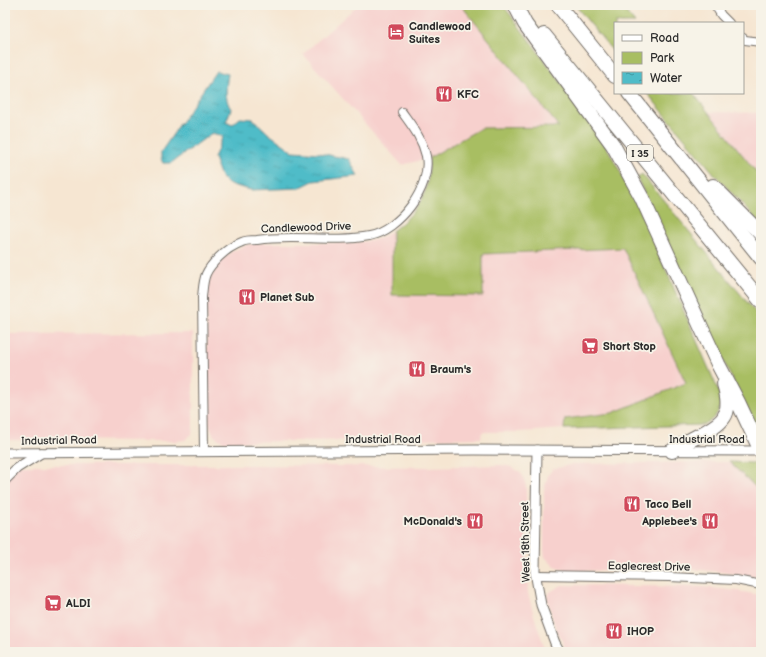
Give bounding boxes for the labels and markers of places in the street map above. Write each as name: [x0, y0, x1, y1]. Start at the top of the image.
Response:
place label: Candlewood Suites: [409, 20, 471, 46]
hotel icon: Candlewood Suites: [386, 22, 406, 42]
restaurant icon: KFC: [434, 84, 454, 104]
place label: KFC: [457, 88, 479, 101]
restaurant icon: Planet Sub: [237, 287, 257, 307]
place label: Planet Sub: [260, 291, 315, 304]
supermarket icon: Short Stop: [580, 336, 600, 356]
place label: Short Stop: [603, 340, 656, 353]
restaurant icon: Braum's: [407, 359, 427, 379]
place label: Braum's: [430, 363, 472, 376]
restaurant icon: Taco Bell: [622, 494, 642, 514]
place label: Taco Bell: [645, 498, 691, 511]
restaurant icon: McDonald's: [465, 511, 485, 531]
restaurant icon: Applebee's: [700, 511, 720, 531]
place label: McDonald's: [403, 515, 463, 528]
place label: Applebee's: [641, 515, 698, 528]
supermarket icon: ALDI: [43, 593, 63, 613]
place label: ALDI: [65, 597, 91, 610]
restaurant icon: IHOP: [604, 621, 624, 641]
place label: IHOP: [627, 625, 654, 638]

